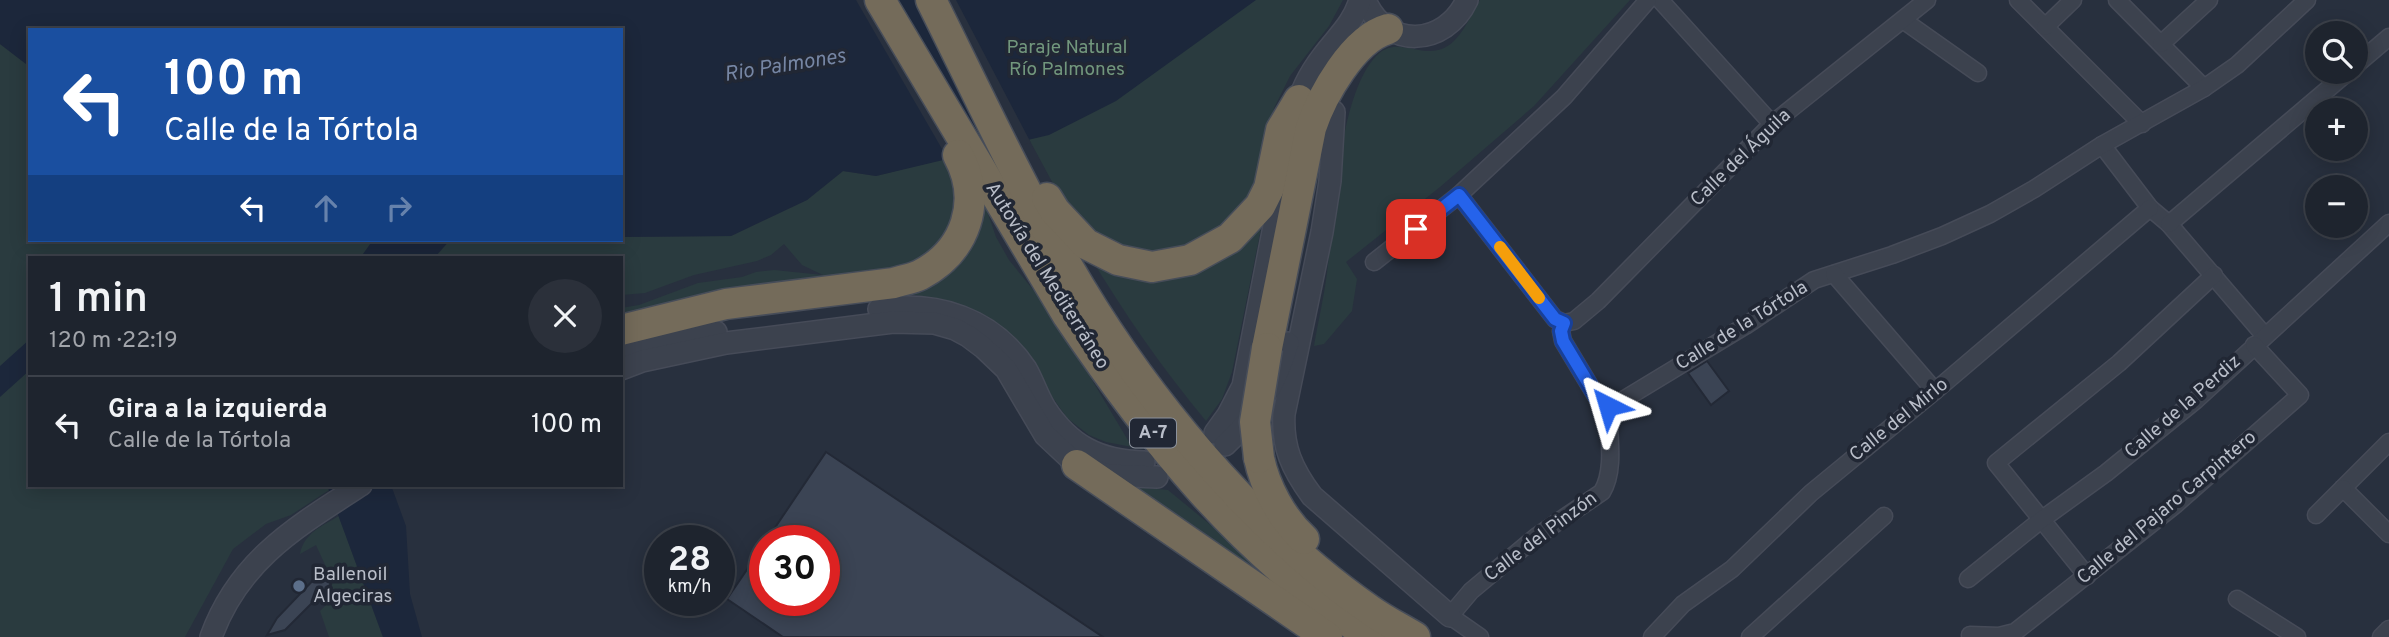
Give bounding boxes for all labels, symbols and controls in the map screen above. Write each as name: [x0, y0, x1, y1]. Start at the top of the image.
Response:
map controls: [2305, 21, 2368, 238]
button: search: [2305, 21, 2368, 84]
park label: Paraje Natural Río Palmones: [1006, 36, 1128, 82]
water label: Rio Palmones: [722, 43, 848, 89]
text: 100 m: [164, 51, 303, 113]
icon: left: [49, 56, 140, 147]
button: +: [2305, 98, 2368, 161]
street label: Calle del Águila: [1685, 103, 1796, 212]
text: Calle de la Tórtola: [164, 112, 419, 152]
button: −: [2305, 175, 2368, 238]
street label: Autovía del Mediterráneo: [980, 178, 1114, 374]
icon: left: [234, 189, 272, 227]
icon: ahead: [307, 189, 345, 227]
icon: right: [380, 189, 418, 227]
pin: [1386, 199, 1446, 259]
icon: arrive: [1397, 210, 1435, 248]
text: 1 min: [49, 274, 148, 327]
street label: Calle de la Tórtola: [1672, 276, 1812, 376]
button: close: [528, 279, 602, 353]
text: 120 m · 22:19: [49, 327, 178, 356]
street label: Calle de la Perdiz: [2120, 350, 2246, 464]
position arrow: [1571, 369, 1645, 443]
street label: Calle del Mirlo: [1845, 373, 1953, 467]
text: Gira a la izquierda: [108, 394, 327, 427]
icon: left: [49, 406, 87, 444]
text: 100 m: [531, 409, 602, 442]
road number: A-7: [1130, 418, 1176, 447]
street label: Calle del Pajaro Carpintero: [2072, 426, 2262, 590]
text: Calle de la Tórtola: [108, 427, 291, 456]
street label: Calle del Pinzón: [1480, 487, 1602, 587]
speed limit sign: 30: [749, 525, 840, 616]
text: 28: [668, 539, 711, 583]
place label: Ballenoil Algeciras: [313, 563, 392, 609]
text: km/h: [668, 576, 711, 599]
marker: Ballenoil Algeciras: [291, 578, 307, 594]

